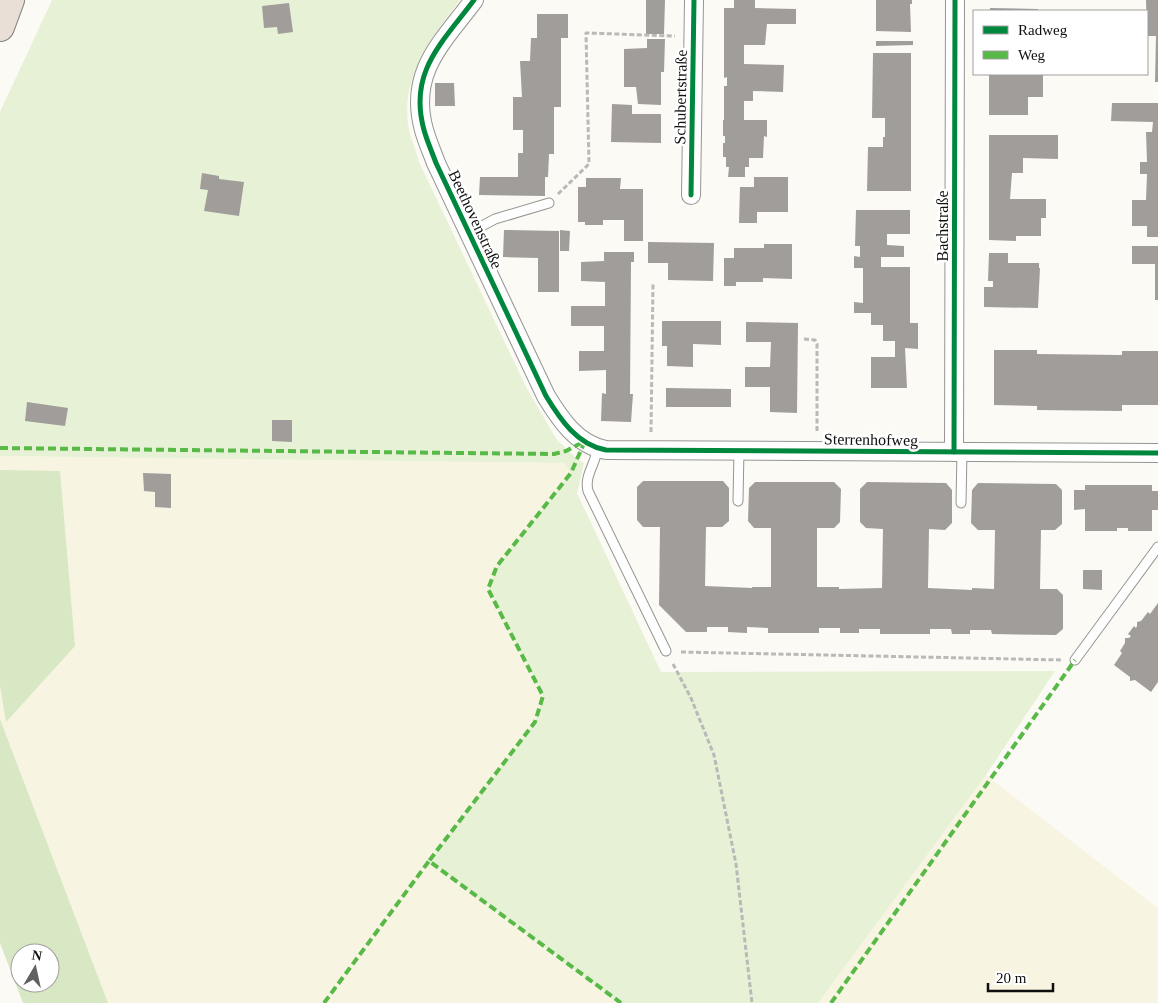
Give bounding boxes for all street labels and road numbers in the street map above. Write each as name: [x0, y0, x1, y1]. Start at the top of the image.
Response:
street label: Schubertstraße: [671, 49, 690, 145]
street label: Beethovenstraße: [445, 167, 506, 271]
street label: Bachstraße: [934, 190, 951, 262]
street label: Sterrenhofweg: [824, 430, 918, 450]

